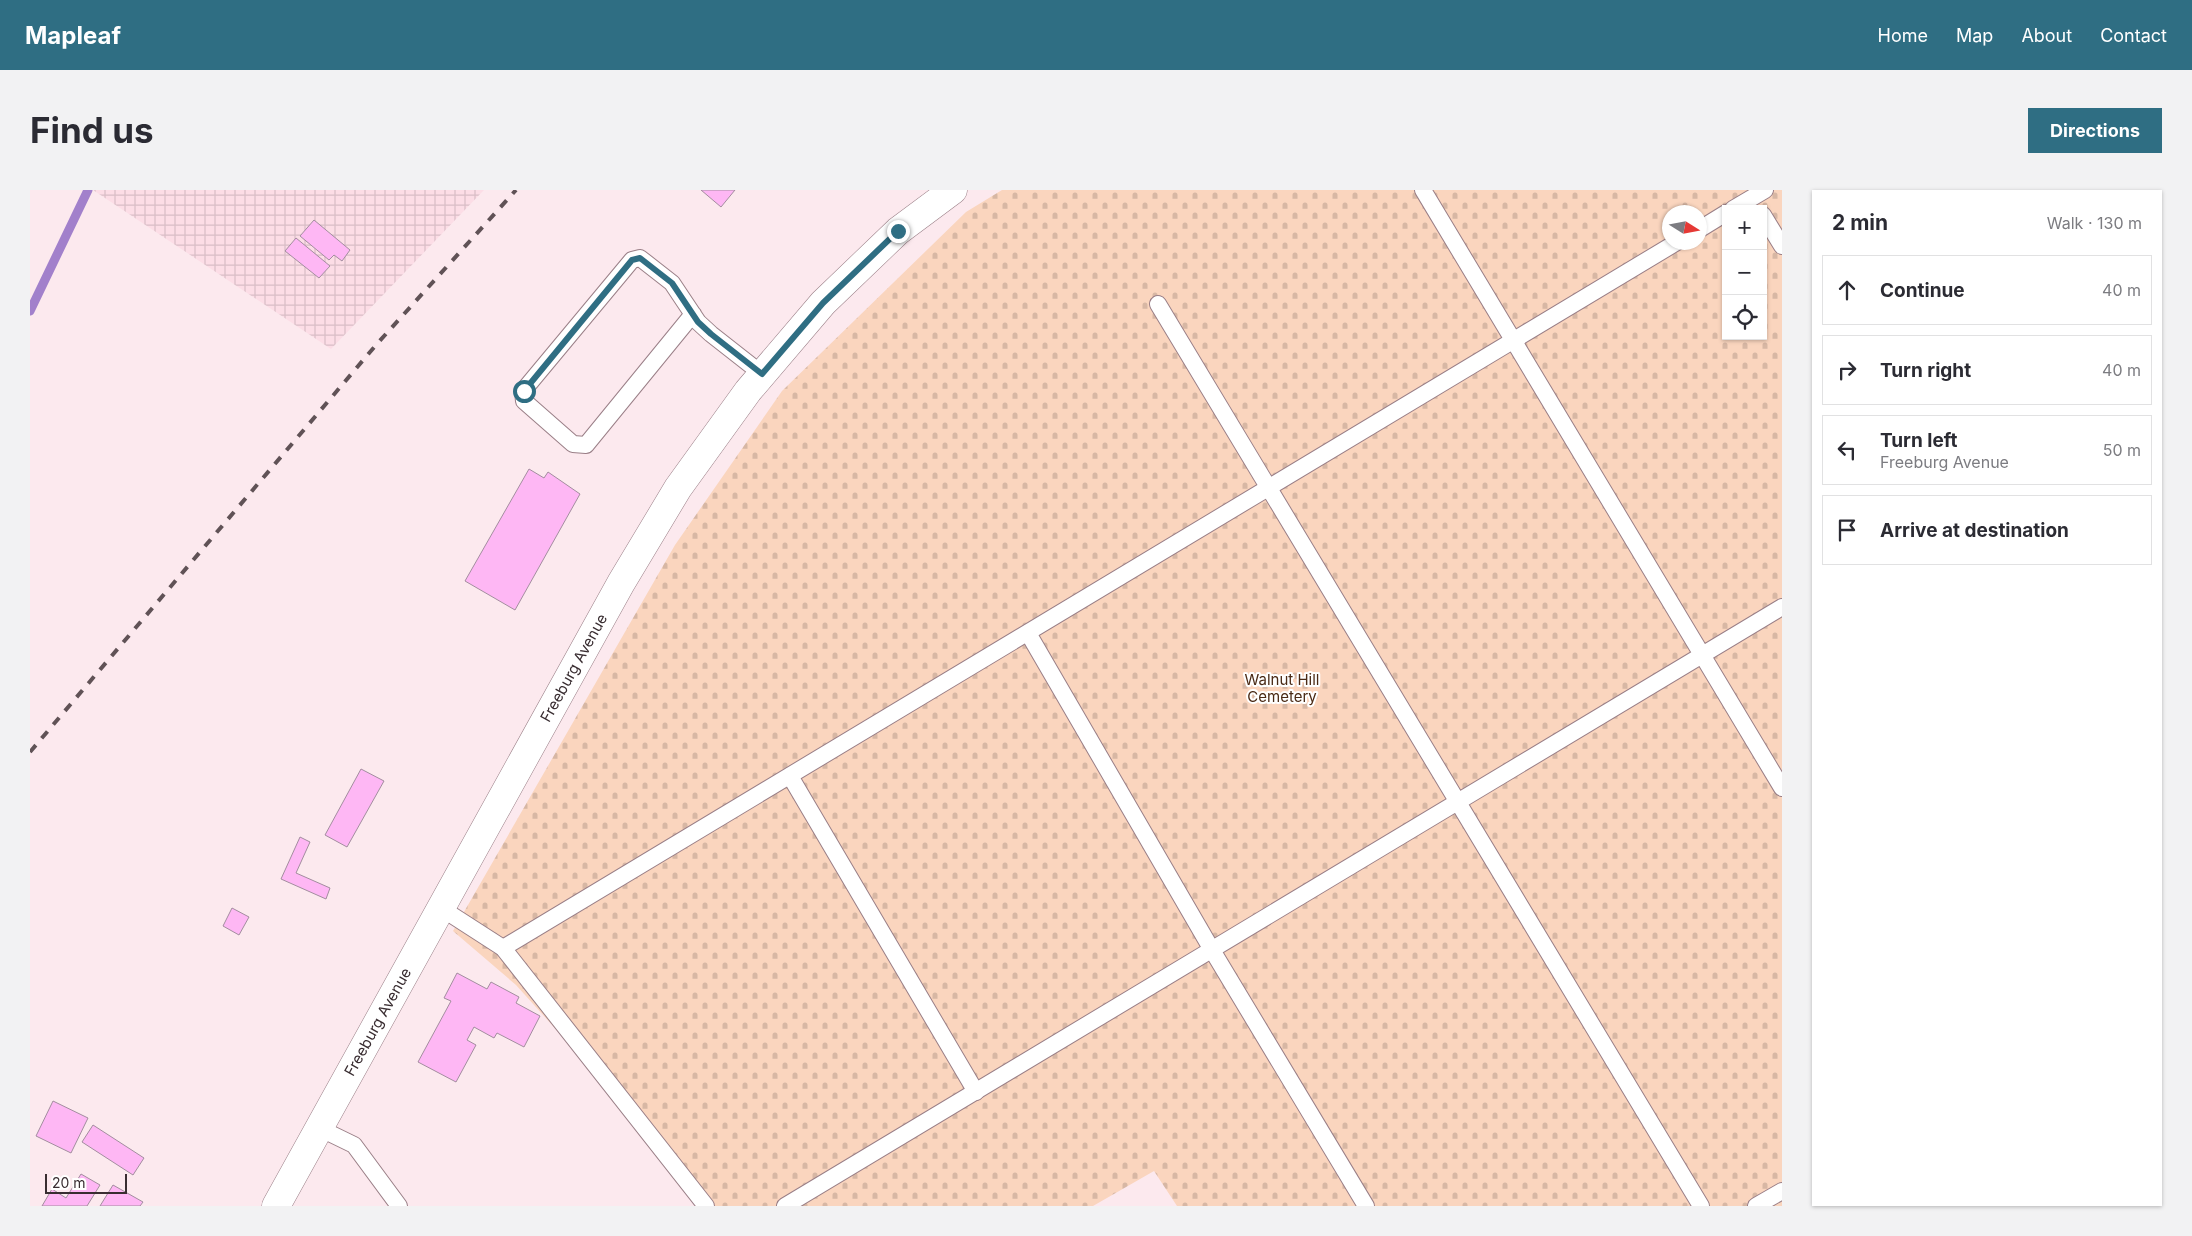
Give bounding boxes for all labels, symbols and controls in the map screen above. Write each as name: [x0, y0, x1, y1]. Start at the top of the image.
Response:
text: Mapleaf: [25, 21, 121, 50]
text: Home: [1878, 25, 1928, 46]
text: Map: [1956, 25, 1993, 46]
text: About: [2021, 25, 2072, 46]
text: Contact: [2100, 25, 2167, 46]
button: Directions: [2028, 108, 2162, 153]
text: Find us: [30, 109, 154, 151]
north arrow: [1662, 205, 1707, 250]
map controls: [1722, 205, 1767, 340]
button: +: [1722, 205, 1767, 250]
text: 2 min: [1832, 210, 1888, 235]
text: Walk · 130 m: [2047, 213, 2142, 233]
route end: [887, 220, 910, 243]
button: −: [1722, 250, 1767, 295]
icon: ahead: [1833, 276, 1861, 304]
text: Continue: [1880, 279, 1965, 302]
text: 40 m: [2102, 280, 2141, 300]
button: locate: [1722, 295, 1767, 340]
icon: right: [1833, 356, 1861, 384]
text: Turn right: [1880, 359, 1971, 382]
text: 40 m: [2102, 360, 2141, 380]
route start: [513, 380, 536, 403]
text: Turn left: [1880, 429, 1958, 452]
icon: left: [1833, 436, 1861, 464]
text: 50 m: [2103, 440, 2141, 460]
text: Freeburg Avenue: [1880, 452, 2009, 472]
icon: arrive: [1833, 516, 1861, 544]
text: Arrive at destination: [1880, 519, 2069, 542]
street label: Freeburg Avenue: [536, 610, 611, 725]
park label: Walnut Hill Cemetery: [1245, 670, 1319, 706]
street label: Freeburg Avenue: [340, 964, 415, 1079]
scale bar: [45, 1171, 128, 1194]
text: 20 m: [52, 1174, 86, 1191]

